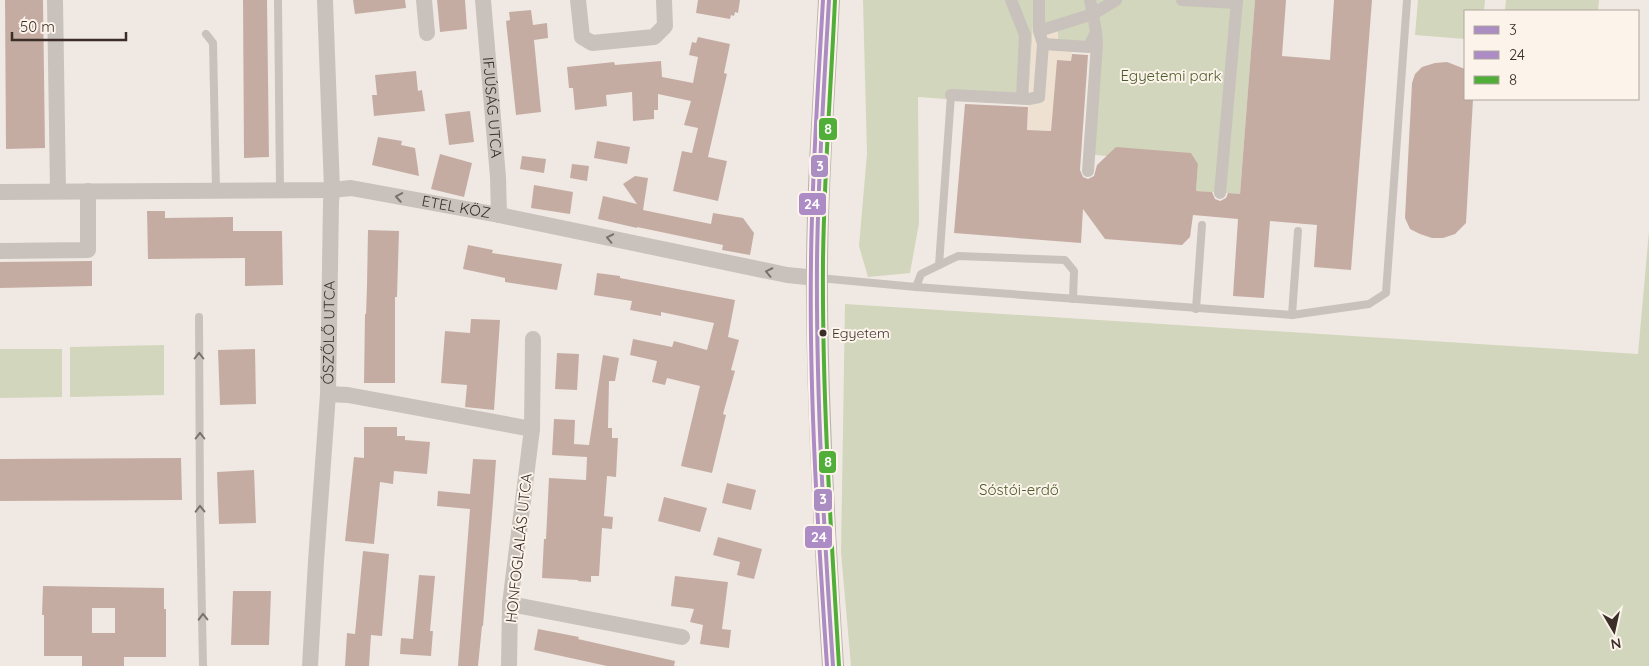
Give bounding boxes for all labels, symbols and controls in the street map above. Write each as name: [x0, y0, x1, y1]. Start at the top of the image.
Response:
scale bar: [12, 10, 126, 42]
legend: [1464, 10, 1639, 100]
text: 50 m: [20, 17, 55, 36]
text: 3: [1509, 20, 1517, 39]
text: 24: [1509, 45, 1525, 64]
street label: IFJÚSÁG UTCA: [479, 56, 506, 159]
park label: Egyetemi park: [1120, 66, 1222, 85]
text: 8: [1509, 70, 1517, 89]
line badge: 8: [818, 117, 838, 141]
text: 8: [824, 120, 832, 138]
line badge: 3: [810, 154, 829, 178]
text: 3: [816, 157, 824, 175]
street label: ETEL KÖZ: [420, 191, 492, 222]
one-way arrow: [395, 192, 404, 202]
line badge: 24: [798, 192, 827, 216]
text: 24: [804, 195, 820, 213]
one-way arrow: [606, 233, 615, 244]
one-way arrow: [765, 267, 774, 277]
street label: ÓSZŐLŐ UTCA: [318, 280, 339, 385]
place label: Egyetem: [832, 324, 890, 342]
marker: Egyetem: [818, 328, 828, 338]
one-way arrow: [194, 352, 204, 360]
one-way arrow: [195, 432, 205, 440]
line badge: 8: [818, 450, 837, 474]
text: 8: [824, 453, 832, 471]
street label: HONFOGLALÁS UTCA: [501, 472, 536, 624]
park label: Sóstói-erdő: [979, 480, 1059, 499]
line badge: 3: [813, 488, 833, 512]
text: 3: [819, 490, 827, 508]
one-way arrow: [195, 505, 205, 512]
line badge: 24: [804, 525, 833, 549]
text: 24: [811, 528, 827, 546]
north arrow: [1589, 606, 1639, 656]
one-way arrow: [197, 613, 208, 621]
text: N: [1610, 634, 1623, 654]

